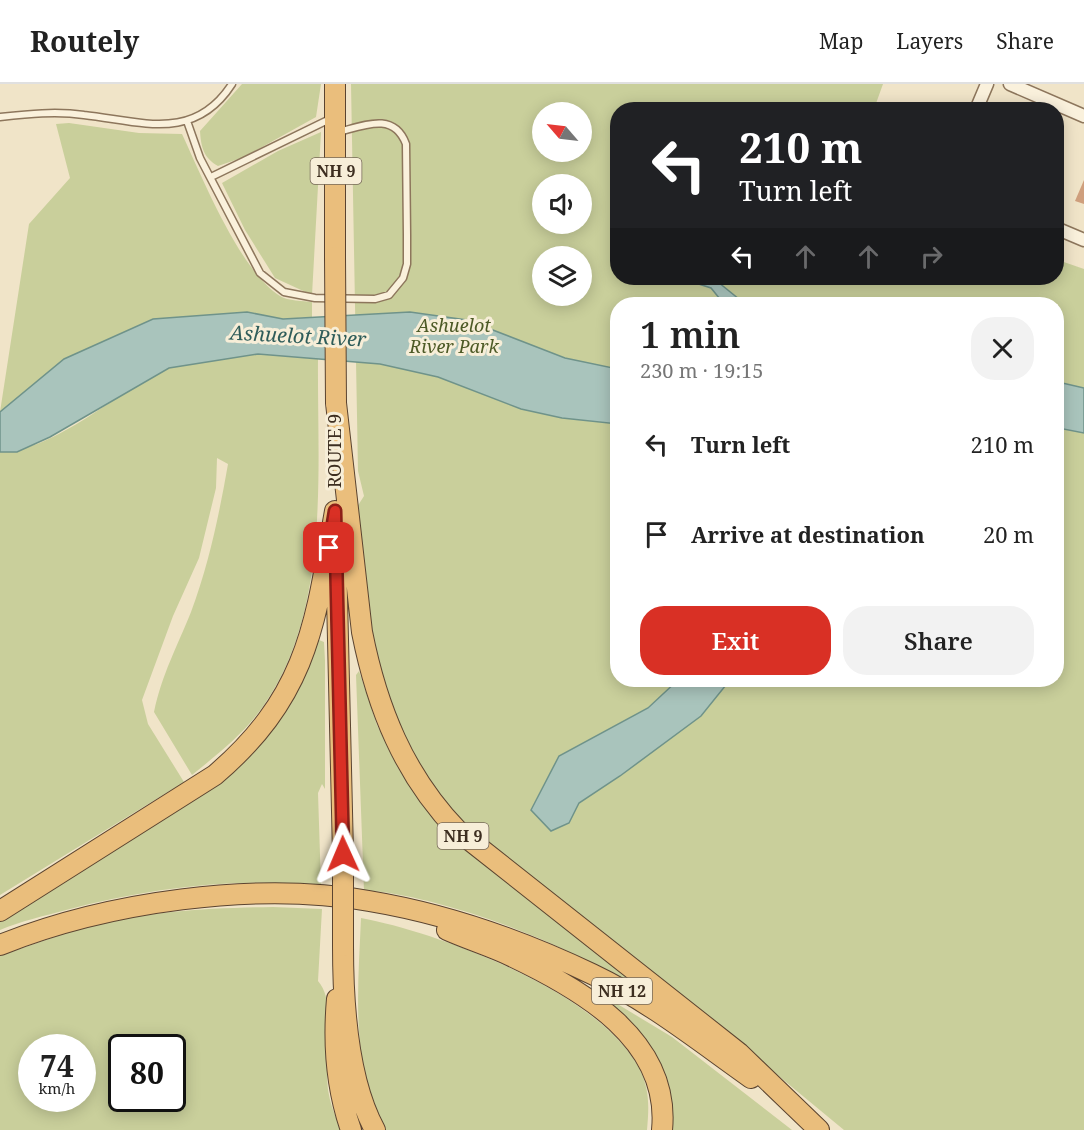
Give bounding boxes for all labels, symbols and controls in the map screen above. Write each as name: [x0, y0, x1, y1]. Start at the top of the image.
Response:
text: Routely: [30, 22, 139, 60]
text: Map: [819, 27, 863, 55]
text: Layers: [896, 27, 963, 55]
text: Share: [996, 27, 1054, 55]
north arrow: [532, 102, 592, 162]
map controls: [532, 102, 592, 306]
text: 210 m: [739, 118, 863, 175]
icon: left: [640, 126, 718, 204]
road number: NH 9: [310, 158, 362, 184]
text: Turn left: [739, 172, 852, 209]
button: sound: [532, 174, 592, 234]
icon: left: [726, 240, 759, 273]
icon: ahead: [789, 240, 822, 273]
icon: ahead: [852, 240, 885, 273]
icon: right: [915, 240, 948, 273]
button: layers: [532, 246, 592, 306]
text: 1 min: [640, 310, 741, 359]
park label: Ashuelot River Park: [408, 313, 499, 358]
button: close: [971, 317, 1034, 380]
water label: Ashuelot River: [227, 318, 368, 353]
text: 230 m · 19:15: [640, 357, 763, 384]
street label: ROUTE 9: [322, 414, 346, 488]
icon: left: [640, 428, 673, 461]
text: Turn left: [691, 429, 790, 459]
text: 210 m: [971, 429, 1034, 459]
icon: arrive: [640, 518, 673, 551]
text: Arrive at destination: [691, 519, 925, 549]
text: 20 m: [983, 519, 1034, 549]
pin: [303, 522, 354, 573]
icon: arrive: [312, 531, 345, 564]
button: Exit: [640, 606, 831, 675]
button: Share: [843, 606, 1034, 675]
position arrow: [311, 822, 375, 886]
road number: NH 9: [438, 823, 488, 849]
road number: NH 12: [592, 978, 652, 1004]
speed limit sign: 80: [108, 1034, 186, 1112]
text: 74: [40, 1045, 74, 1086]
text: km/h: [39, 1078, 75, 1098]

